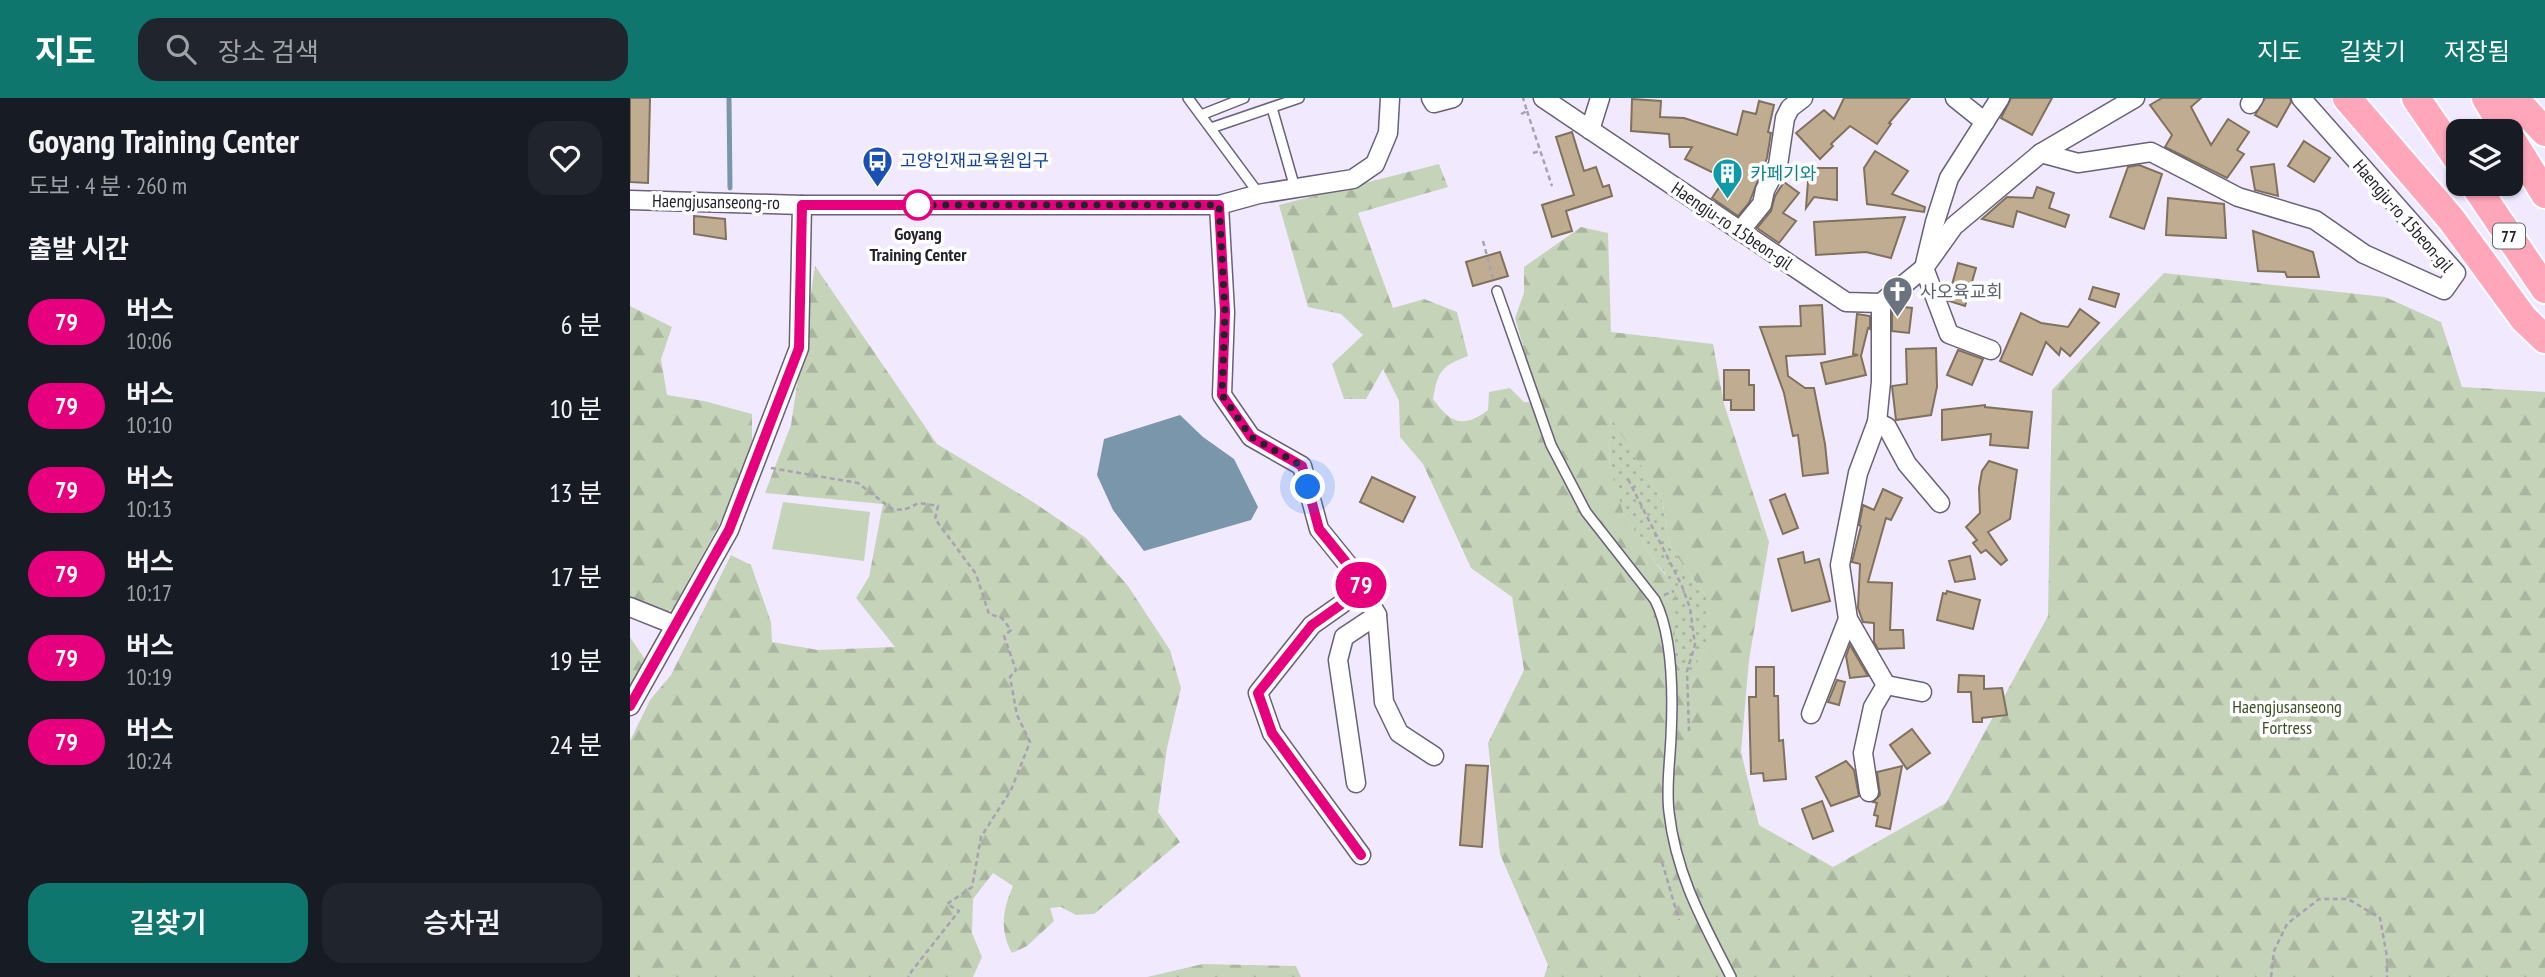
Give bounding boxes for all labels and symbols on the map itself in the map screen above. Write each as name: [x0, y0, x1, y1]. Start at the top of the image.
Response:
bus stop icon: 고양인재교육원입구: [860, 144, 894, 188]
place label: 고양인재교육원입구: [900, 149, 1049, 172]
street label: Haengju-ro 15beon-gil: [2348, 155, 2459, 277]
building icon: 카페기와: [1710, 157, 1744, 201]
place label: 카페기와: [1750, 162, 1816, 185]
street label: Haengju-ro 15beon-gil: [1667, 176, 1798, 275]
street label: Haengjusanseong-ro: [652, 189, 780, 214]
marker: Goyang Training Center: [903, 190, 933, 220]
place label: Goyang Training Center: [869, 222, 967, 266]
road number: 77: [2493, 224, 2525, 248]
church icon: 사오육교회: [1880, 275, 1914, 319]
place label: 사오육교회: [1920, 280, 2003, 303]
your location: [1290, 469, 1325, 504]
line badge: 79: [1330, 562, 1392, 608]
park label: Haengjusanseong Fortress: [2232, 695, 2342, 739]

